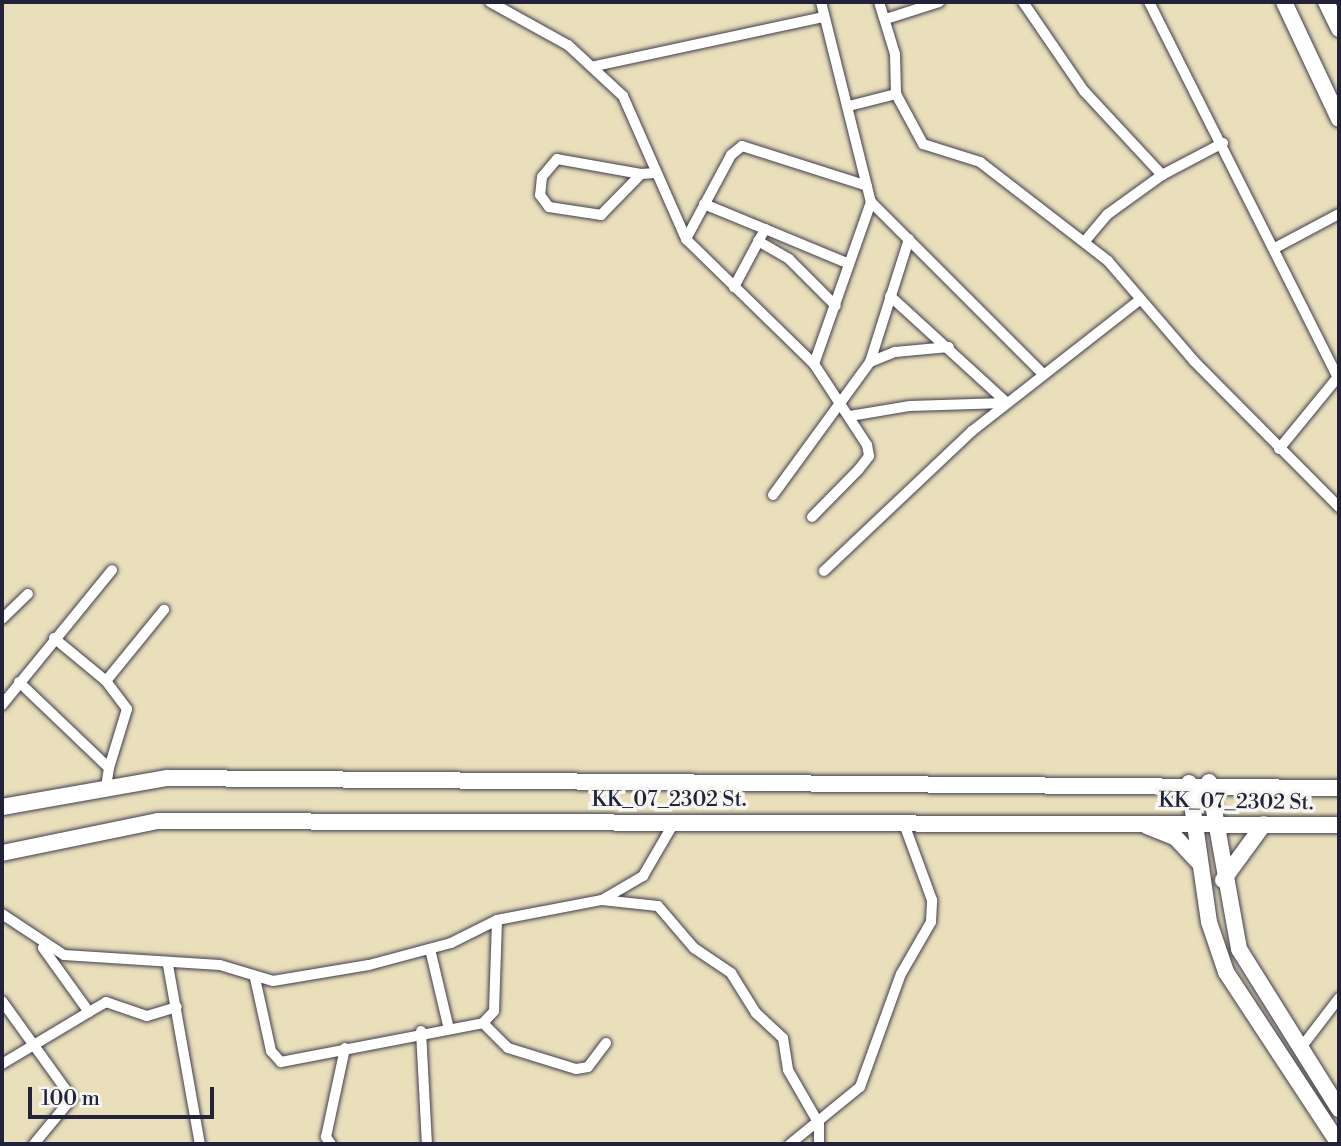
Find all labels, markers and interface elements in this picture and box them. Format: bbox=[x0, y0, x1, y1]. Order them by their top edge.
street label: KK_07_2302 St. bbox=[591, 787, 747, 813]
street label: KK_07_2302 St. bbox=[1158, 788, 1314, 816]
scale bar bbox=[32, 1072, 217, 1116]
text: 100 m bbox=[41, 1086, 100, 1112]

